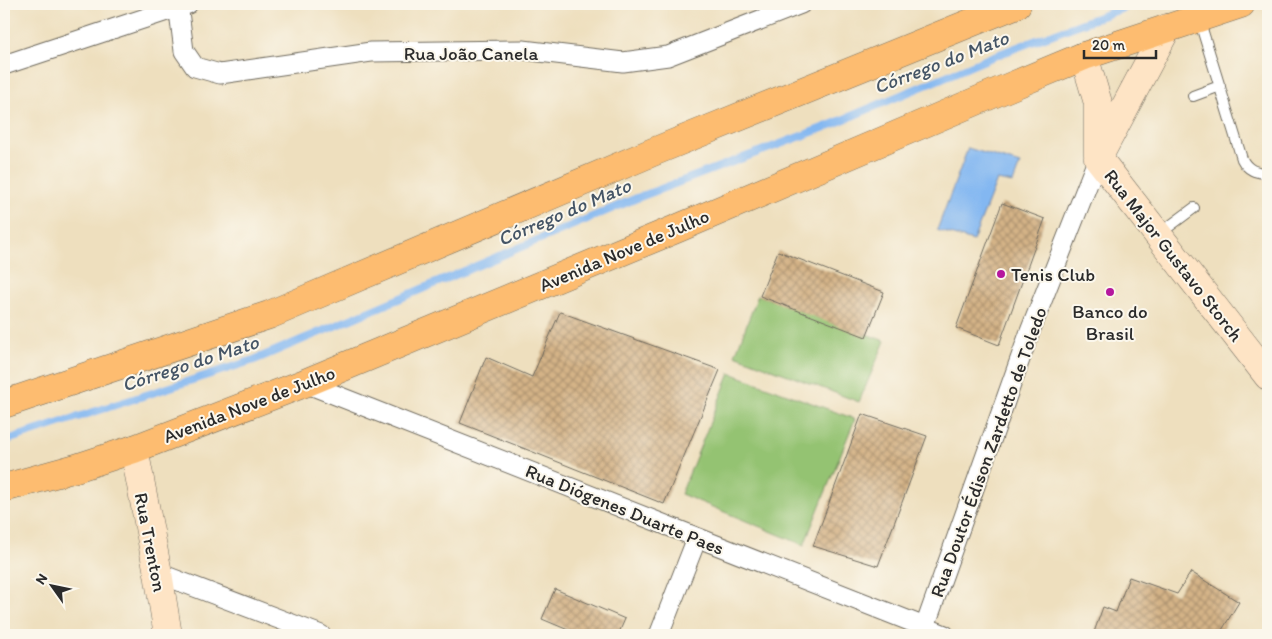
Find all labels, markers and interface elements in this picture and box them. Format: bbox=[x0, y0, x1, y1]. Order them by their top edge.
water label: Córrego do Mato bbox=[870, 25, 1013, 99]
scale bar bbox=[1084, 28, 1157, 60]
text: 20 m bbox=[1092, 36, 1126, 54]
street label: Rua João Canela bbox=[404, 42, 538, 65]
street label: Rua Major Gustavo Storch bbox=[1099, 165, 1248, 346]
water label: Córrego do Mato bbox=[494, 173, 635, 251]
street label: Avenida Nove de Julho bbox=[536, 204, 713, 297]
place label: Tenis Club bbox=[1011, 263, 1095, 286]
marker: Tenis Club bbox=[995, 268, 1007, 280]
marker: Banco do Brasil bbox=[1104, 286, 1116, 298]
place label: Banco do Brasil bbox=[1072, 300, 1148, 345]
street label: Rua Doutor Édison Zardetto de Toledo bbox=[925, 304, 1052, 601]
water label: Córrego do Mato bbox=[119, 329, 262, 396]
street label: Avenida Nove de Julho bbox=[160, 361, 338, 448]
street label: Rua Diógenes Duarte Paes bbox=[522, 459, 728, 560]
street label: Rua Trenton bbox=[130, 490, 171, 594]
north arrow bbox=[28, 562, 78, 612]
text: N bbox=[32, 571, 51, 588]

